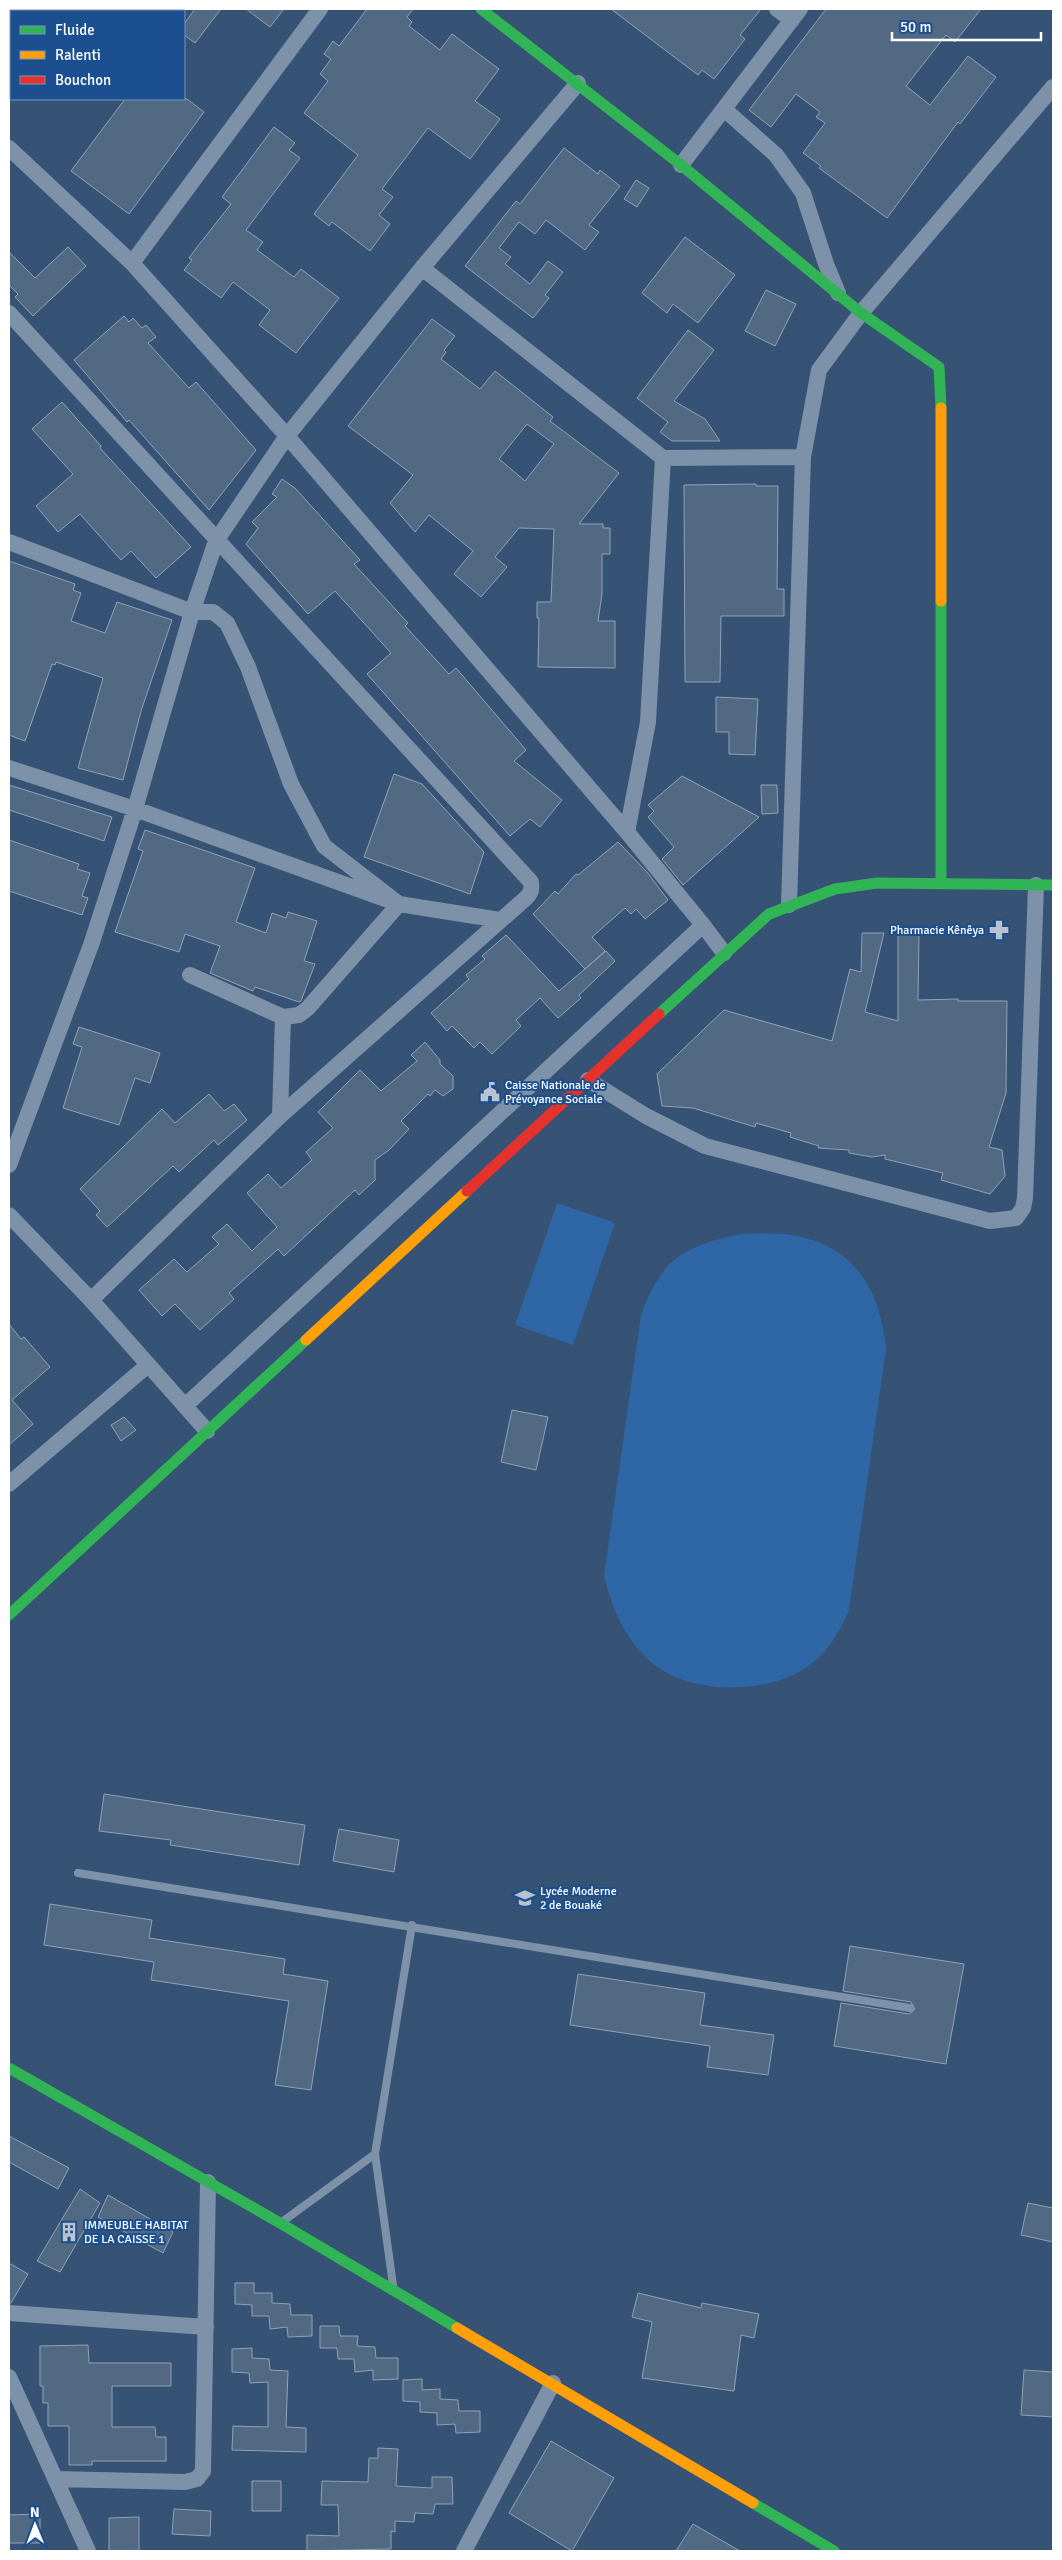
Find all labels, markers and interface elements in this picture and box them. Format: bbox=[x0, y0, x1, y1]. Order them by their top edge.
legend bbox=[10, 10, 185, 100]
scale bar bbox=[892, 10, 1041, 42]
text: 50 m bbox=[900, 18, 931, 36]
text: Fluide bbox=[55, 21, 95, 39]
text: Ralenti bbox=[55, 46, 101, 64]
text: Bouchon bbox=[55, 71, 111, 89]
pharmacy icon: Pharmacie Kênêya bbox=[988, 919, 1010, 941]
place label: Pharmacie Kênêya bbox=[890, 923, 984, 938]
place label: Caisse Nationale de Prévoyance Sociale bbox=[505, 1078, 606, 1107]
public building icon: Caisse Nationale de Prévoyance Sociale bbox=[479, 1081, 501, 1103]
place label: Lycée Moderne 2 de Bouaké bbox=[540, 1884, 617, 1913]
school or university icon: Lycée Moderne 2 de Bouaké bbox=[514, 1887, 536, 1909]
place label: IMMEUBLE HABITAT DE LA CAISSE 1 bbox=[84, 2218, 189, 2247]
building icon: IMMEUBLE HABITAT DE LA CAISSE 1 bbox=[58, 2221, 80, 2243]
north arrow bbox=[10, 2500, 60, 2550]
text: N bbox=[30, 2504, 40, 2521]

